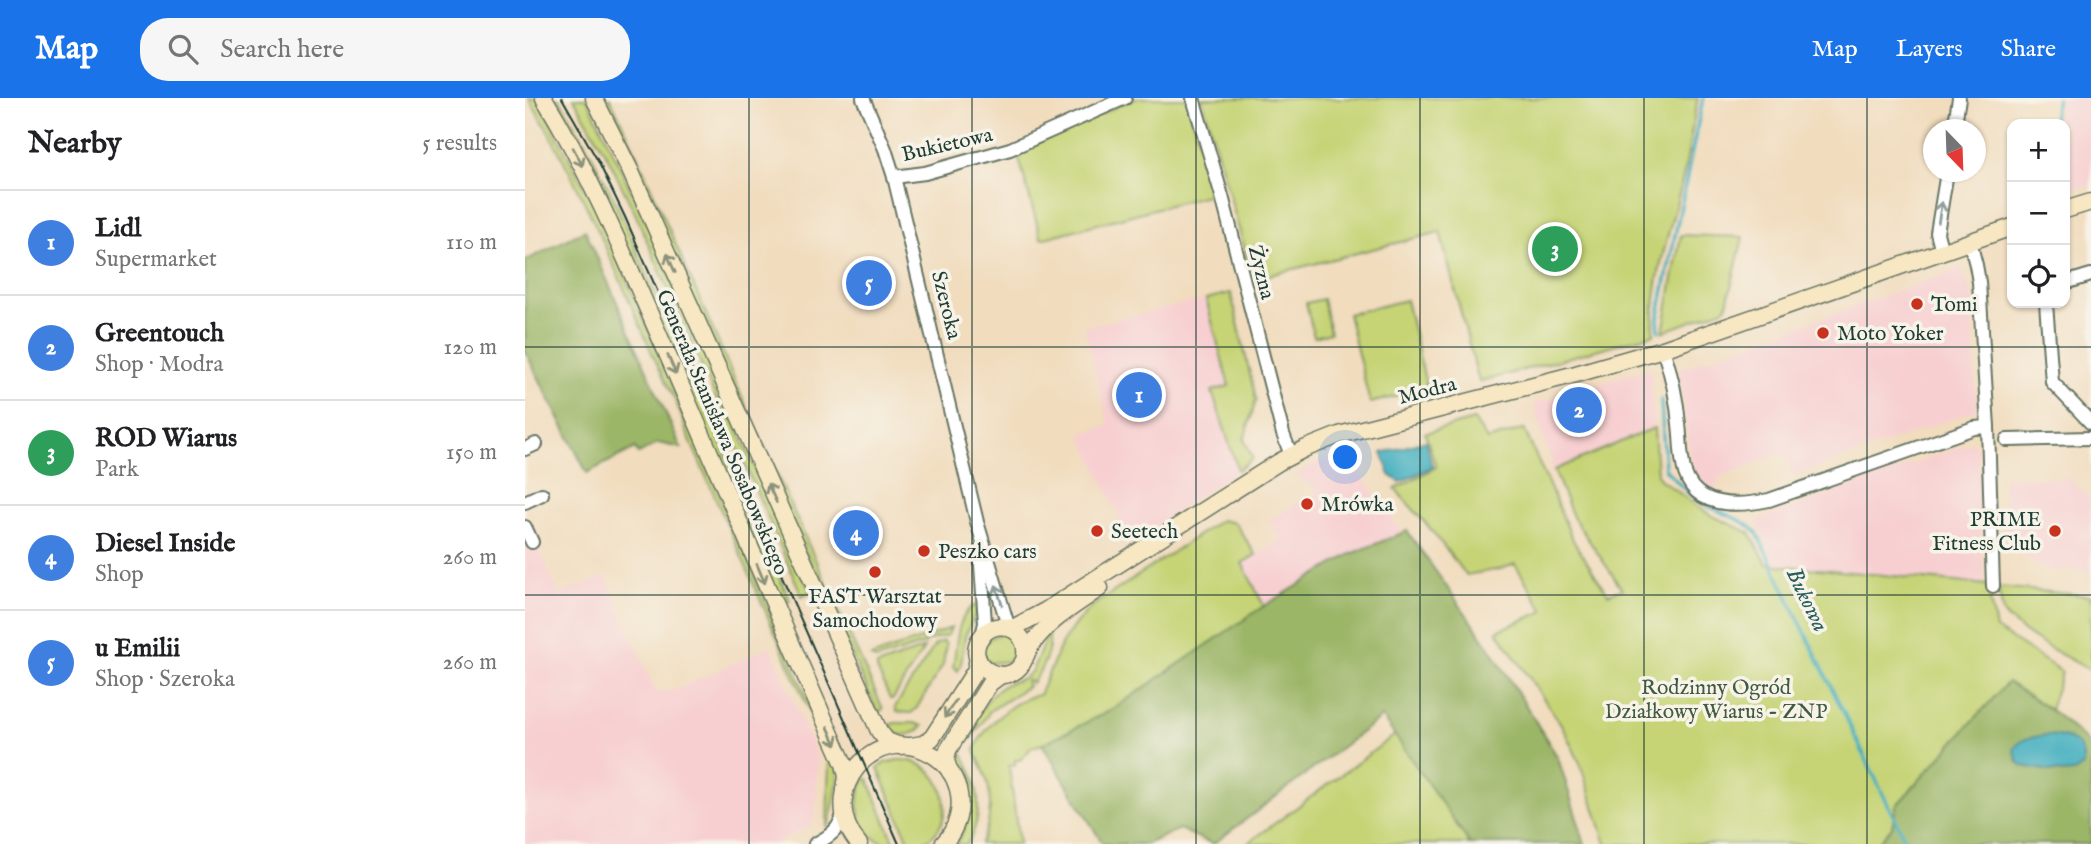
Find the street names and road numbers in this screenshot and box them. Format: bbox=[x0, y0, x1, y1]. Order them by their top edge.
street label: Bukietowa bbox=[899, 122, 996, 169]
street label: Żyzna bbox=[1241, 243, 1280, 303]
street label: Szeroka bbox=[924, 268, 967, 343]
street label: Generała Stanisława Sosabowskiego bbox=[649, 286, 794, 579]
street label: Modra bbox=[1396, 371, 1460, 412]

